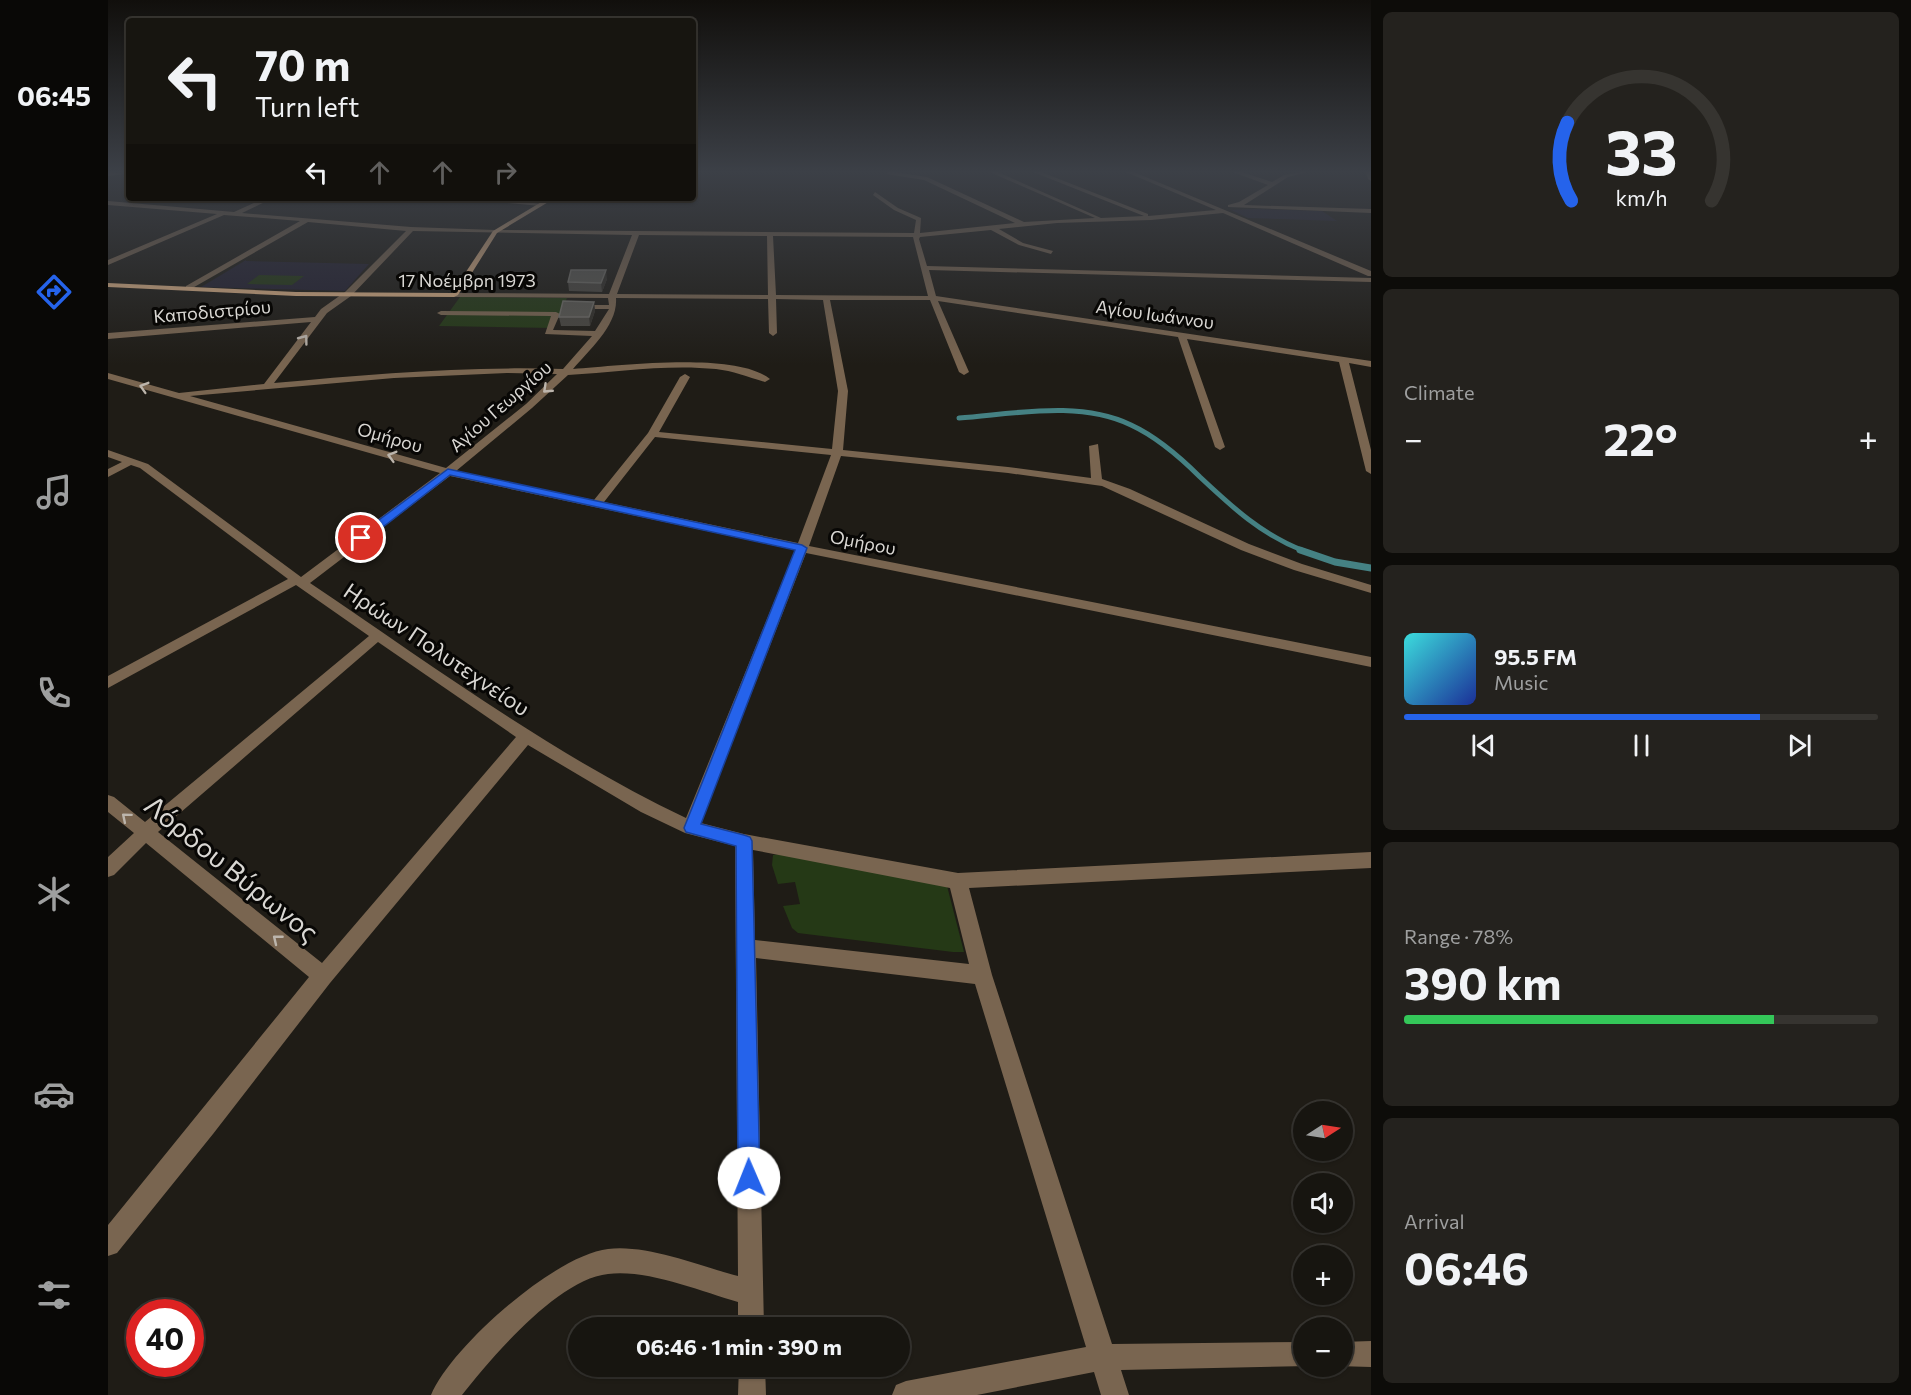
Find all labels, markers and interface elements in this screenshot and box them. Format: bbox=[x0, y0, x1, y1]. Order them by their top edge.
text: 70 m bbox=[255, 38, 350, 90]
icon: left bbox=[156, 42, 234, 120]
text: 06:45 bbox=[17, 79, 91, 112]
text: Turn left bbox=[255, 90, 359, 123]
text: 33 bbox=[1605, 112, 1677, 188]
icon: left bbox=[300, 156, 333, 189]
icon: ahead bbox=[363, 156, 396, 189]
icon: ahead bbox=[426, 156, 459, 189]
icon: right bbox=[489, 156, 522, 189]
text: km/h bbox=[1615, 185, 1667, 211]
street label: 17 Νοέμβρη 1973 bbox=[398, 269, 536, 291]
icon: directions bbox=[33, 271, 75, 313]
street label: Καποδιστρίου bbox=[152, 295, 272, 327]
street label: Αγίου Ιωάννου bbox=[1095, 295, 1215, 333]
one-way arrow bbox=[296, 334, 307, 345]
street label: Αγίου Γεωργίου bbox=[445, 356, 555, 456]
text: Climate bbox=[1404, 380, 1474, 404]
one-way arrow bbox=[139, 382, 150, 395]
one-way arrow bbox=[544, 382, 554, 393]
text: 22° bbox=[1604, 410, 1678, 465]
street label: Ομήρου bbox=[355, 417, 425, 457]
text: − bbox=[1404, 417, 1423, 458]
text: + bbox=[1859, 417, 1878, 458]
one-way arrow bbox=[387, 451, 398, 463]
icon: music bbox=[33, 471, 75, 513]
pin bbox=[335, 512, 386, 563]
icon: arrive bbox=[344, 521, 377, 554]
street label: Ομήρου bbox=[828, 525, 898, 559]
street label: Ηρώων Πολυτεχνείου bbox=[339, 577, 535, 721]
text: 95.5 FM bbox=[1494, 643, 1577, 670]
text: Music bbox=[1494, 670, 1548, 694]
icon: phone bbox=[33, 672, 75, 714]
icon: previous bbox=[1467, 729, 1500, 762]
icon: pause bbox=[1625, 729, 1658, 762]
icon: next bbox=[1783, 729, 1816, 762]
street label: Λόρδου Βύρωνος bbox=[138, 788, 326, 948]
one-way arrow bbox=[122, 813, 133, 824]
icon: climate bbox=[33, 873, 75, 915]
text: Range · 78% bbox=[1404, 924, 1513, 948]
one-way arrow bbox=[273, 935, 284, 946]
text: 390 km bbox=[1404, 954, 1562, 1009]
icon: car bbox=[33, 1073, 75, 1115]
north arrow bbox=[1293, 1101, 1353, 1161]
map controls bbox=[1293, 1101, 1353, 1377]
position arrow bbox=[717, 1146, 781, 1210]
button: sound bbox=[1293, 1173, 1353, 1233]
text: Arrival bbox=[1404, 1209, 1465, 1233]
text: 06:46 bbox=[1404, 1239, 1529, 1294]
button: + bbox=[1293, 1245, 1353, 1305]
icon: filters bbox=[33, 1274, 75, 1316]
speed limit sign: 40 bbox=[126, 1299, 204, 1377]
button: − bbox=[1293, 1317, 1353, 1377]
text: 06:46 · 1 min · 390 m bbox=[636, 1333, 842, 1360]

